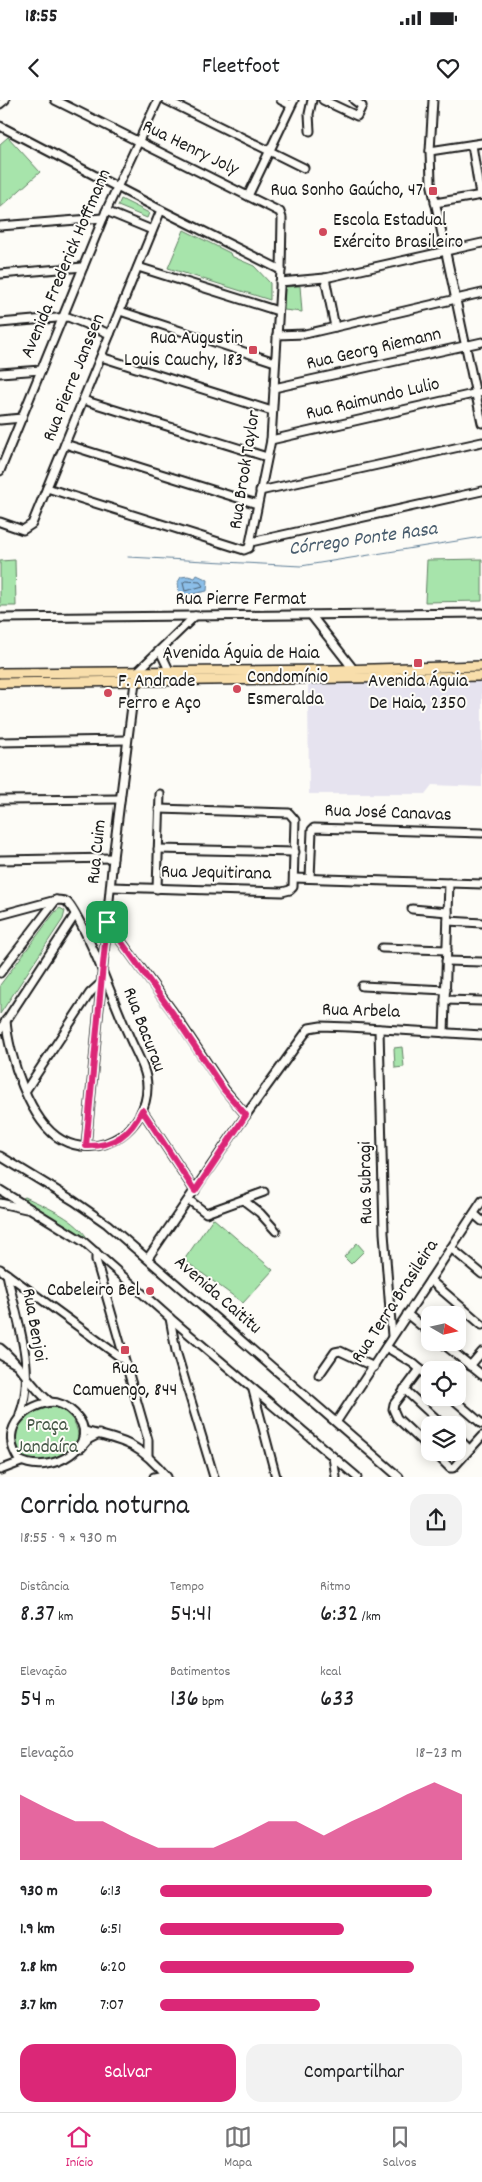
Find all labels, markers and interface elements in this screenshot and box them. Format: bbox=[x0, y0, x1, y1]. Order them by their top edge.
text: 18:55 bbox=[25, 4, 58, 31]
text: Fleetfoot bbox=[202, 52, 280, 83]
icon: back bbox=[20, 54, 48, 82]
icon: heart bbox=[434, 54, 462, 82]
street label: Rua Henry Joly bbox=[137, 114, 243, 184]
street label: Avenida Frederick Hoffmann bbox=[15, 165, 119, 363]
place label: Rua Sonho Gaúcho, 47 bbox=[271, 178, 423, 205]
marker: Rua Sonho Gaúcho, 47 bbox=[427, 185, 439, 197]
place label: Escola Estadual Exército Brasileiro bbox=[333, 208, 463, 257]
marker: Escola Estadual Exército Brasileiro bbox=[317, 226, 329, 238]
street label: Rua Pierre Janssen bbox=[37, 310, 113, 446]
street label: Rua Georg Riemann bbox=[304, 321, 444, 379]
place label: Rua Augustin Louis Cauchy, 183 bbox=[124, 326, 243, 375]
marker: Rua Augustin Louis Cauchy, 183 bbox=[247, 344, 259, 356]
street label: Rua Raimundo Lulio bbox=[303, 371, 443, 429]
street label: Rua Brook Taylor bbox=[223, 409, 269, 531]
water label: Córrego Ponte Rasa bbox=[287, 516, 441, 564]
street label: Rua Pierre Fermat bbox=[176, 587, 306, 614]
street label: Avenida Águia de Haia bbox=[163, 641, 320, 668]
marker: Avenida Águia De Haia, 2350 bbox=[412, 657, 424, 669]
place label: Condomínio Esmeralda bbox=[247, 665, 328, 714]
place label: F. Andrade Ferro e Aço bbox=[118, 669, 201, 718]
place label: Avenida Águia De Haia, 2350 bbox=[368, 669, 469, 718]
marker: Condomínio Esmeralda bbox=[231, 683, 243, 695]
marker: F. Andrade Ferro e Aço bbox=[102, 687, 114, 699]
street label: Rua José Canavas bbox=[324, 798, 452, 830]
street label: Rua Cuim bbox=[81, 818, 115, 886]
street label: Rua Jequitirana bbox=[161, 860, 272, 888]
pin bbox=[86, 901, 128, 943]
icon: arrive bbox=[93, 908, 121, 936]
street label: Rua Bacurau bbox=[115, 984, 171, 1076]
street label: Rua Arbela bbox=[321, 997, 402, 1027]
street label: Rua Subragi bbox=[353, 1141, 381, 1225]
street label: Rua Terra Brasileira bbox=[346, 1234, 447, 1369]
street label: Avenida Caititu bbox=[167, 1250, 267, 1342]
place label: Cabeleiro Bel bbox=[47, 1278, 140, 1305]
marker: Cabeleiro Bel bbox=[144, 1285, 156, 1297]
street label: Rua Benjoi bbox=[13, 1286, 53, 1364]
north arrow bbox=[421, 1306, 466, 1351]
map controls bbox=[421, 1306, 466, 1461]
marker: Rua Camuengo, 844 bbox=[119, 1344, 131, 1356]
place label: Rua Camuengo, 844 bbox=[73, 1356, 177, 1405]
button: locate bbox=[421, 1361, 466, 1406]
park label: Praça Jandaíra bbox=[16, 1413, 79, 1462]
button: layers bbox=[421, 1416, 466, 1461]
text: Corrida noturna bbox=[20, 1488, 189, 1528]
button: share bbox=[410, 1494, 462, 1546]
text: 18:55 · 9 × 930 m bbox=[20, 1527, 117, 1550]
text: Distância bbox=[20, 1577, 69, 1597]
text: Tempo bbox=[170, 1577, 204, 1597]
text: Ritmo bbox=[320, 1577, 350, 1597]
text: 8.37 bbox=[20, 1597, 55, 1633]
text: 54:41 bbox=[170, 1597, 212, 1633]
text: 6:32 bbox=[320, 1597, 358, 1633]
text: km bbox=[55, 1607, 73, 1627]
text: /km bbox=[358, 1607, 381, 1627]
text: Elevação bbox=[20, 1662, 67, 1682]
text: Batimentos bbox=[170, 1662, 230, 1682]
text: kcal bbox=[320, 1662, 341, 1682]
text: 54 bbox=[20, 1682, 42, 1718]
text: 136 bbox=[170, 1682, 199, 1718]
text: 633 bbox=[320, 1682, 354, 1718]
text: m bbox=[42, 1692, 55, 1712]
text: bpm bbox=[199, 1692, 224, 1712]
text: Elevação bbox=[20, 1742, 74, 1765]
text: 18–23 m bbox=[415, 1742, 462, 1765]
text: 930 m bbox=[20, 1880, 58, 1903]
text: 6:13 bbox=[100, 1880, 121, 1903]
text: 1.9 km bbox=[20, 1918, 55, 1941]
text: 6:51 bbox=[100, 1918, 121, 1941]
text: 2.8 km bbox=[20, 1956, 57, 1979]
text: 6:20 bbox=[100, 1956, 126, 1979]
text: 3.7 km bbox=[20, 1994, 57, 2017]
text: 7:07 bbox=[100, 1994, 124, 2017]
button: Salvar bbox=[20, 2044, 236, 2102]
button: Compartilhar bbox=[246, 2044, 462, 2102]
tab: Início bbox=[65, 2123, 93, 2173]
tab: Mapa bbox=[224, 2123, 252, 2173]
tab: Salvos bbox=[383, 2123, 417, 2173]

